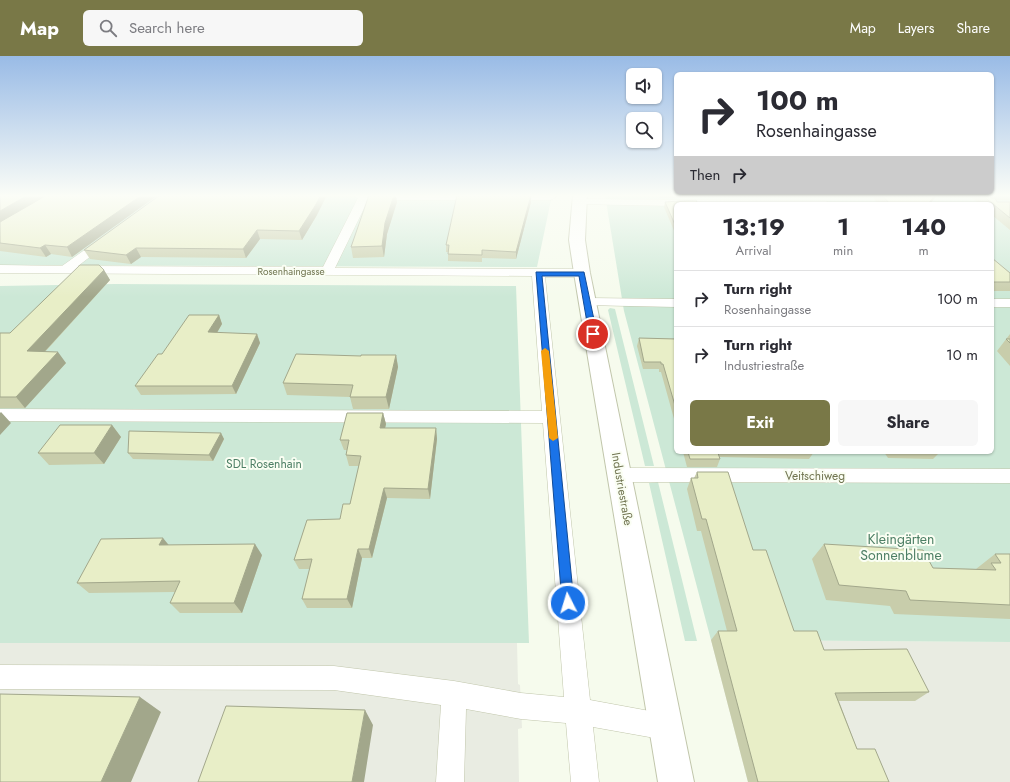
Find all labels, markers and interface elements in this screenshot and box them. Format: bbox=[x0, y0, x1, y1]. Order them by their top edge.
search box bbox=[83, 10, 363, 46]
text: Map bbox=[20, 15, 59, 42]
icon: search bbox=[97, 17, 119, 39]
text: Search here bbox=[129, 17, 205, 39]
text: Map bbox=[850, 18, 876, 38]
text: Layers bbox=[898, 18, 934, 38]
text: Share bbox=[956, 18, 990, 38]
map controls bbox=[626, 68, 662, 148]
button: sound bbox=[626, 68, 662, 104]
text: 100 m bbox=[756, 80, 839, 121]
icon: right bbox=[690, 88, 742, 140]
button: search bbox=[626, 112, 662, 148]
text: Rosenhaingasse bbox=[756, 118, 877, 144]
text: Then bbox=[690, 164, 720, 186]
icon: right bbox=[728, 164, 750, 186]
text: 13:19 bbox=[722, 209, 785, 244]
text: 1 bbox=[837, 209, 849, 244]
text: 140 bbox=[901, 209, 946, 244]
text: Arrival bbox=[736, 241, 771, 260]
text: min bbox=[833, 241, 853, 260]
text: m bbox=[919, 241, 929, 260]
street label: Rosenhaingasse bbox=[257, 264, 325, 279]
text: Turn right bbox=[724, 278, 792, 300]
icon: right bbox=[690, 288, 712, 310]
text: 100 m bbox=[937, 288, 978, 310]
text: Rosenhaingasse bbox=[724, 300, 811, 319]
pin bbox=[576, 317, 610, 351]
icon: arrive bbox=[582, 323, 604, 345]
text: Turn right bbox=[724, 334, 792, 356]
icon: right bbox=[690, 344, 712, 366]
text: 10 m bbox=[946, 344, 978, 366]
text: Industriestraße bbox=[724, 356, 804, 375]
button: Exit bbox=[690, 400, 830, 446]
button: Share bbox=[838, 400, 978, 446]
street label: Industriestraße bbox=[607, 451, 637, 527]
park label: SDL Rosenhain bbox=[226, 455, 302, 473]
street label: Veitschiweg bbox=[785, 467, 845, 485]
park label: Kleingärten Sonnenblume bbox=[860, 529, 942, 565]
position arrow bbox=[547, 582, 589, 624]

